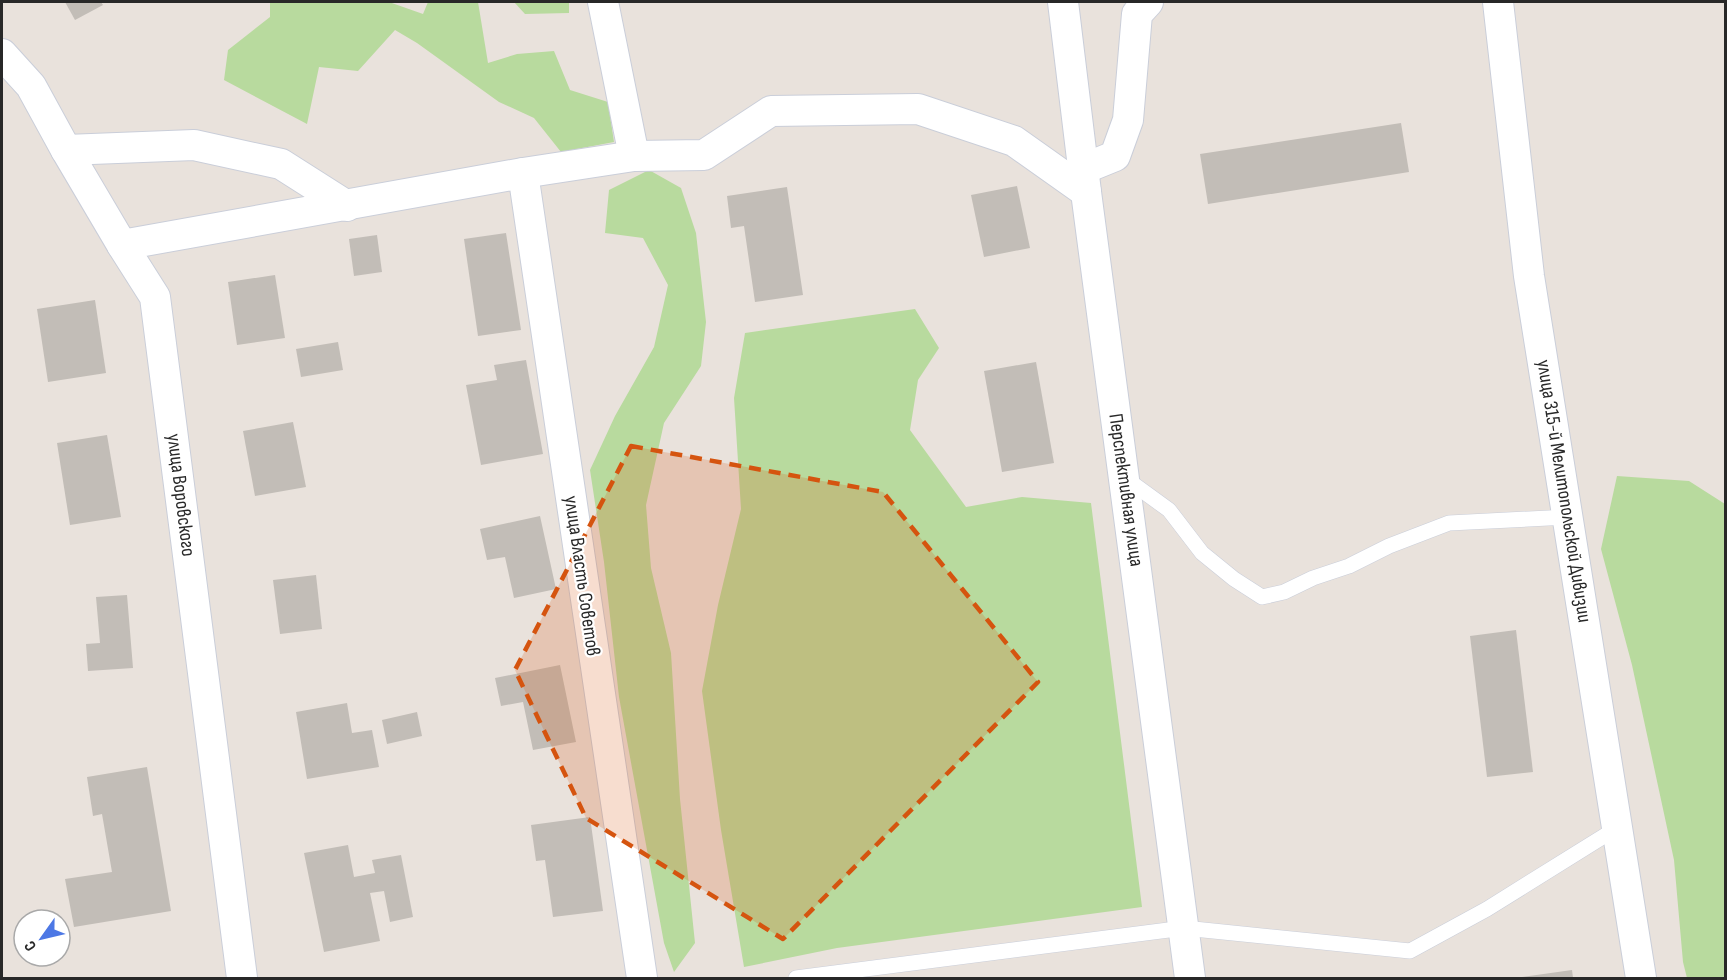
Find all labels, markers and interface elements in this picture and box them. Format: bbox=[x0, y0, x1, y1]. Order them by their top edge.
street label: улица 315-й Мелитопольской Дивизии bbox=[1531, 358, 1597, 624]
street label: Перспективная улица bbox=[1103, 412, 1149, 568]
street label: улица Воровского bbox=[162, 432, 200, 558]
street label: улица Власть Советов bbox=[559, 494, 605, 658]
north arrow bbox=[12, 908, 72, 968]
text: С bbox=[21, 937, 41, 954]

